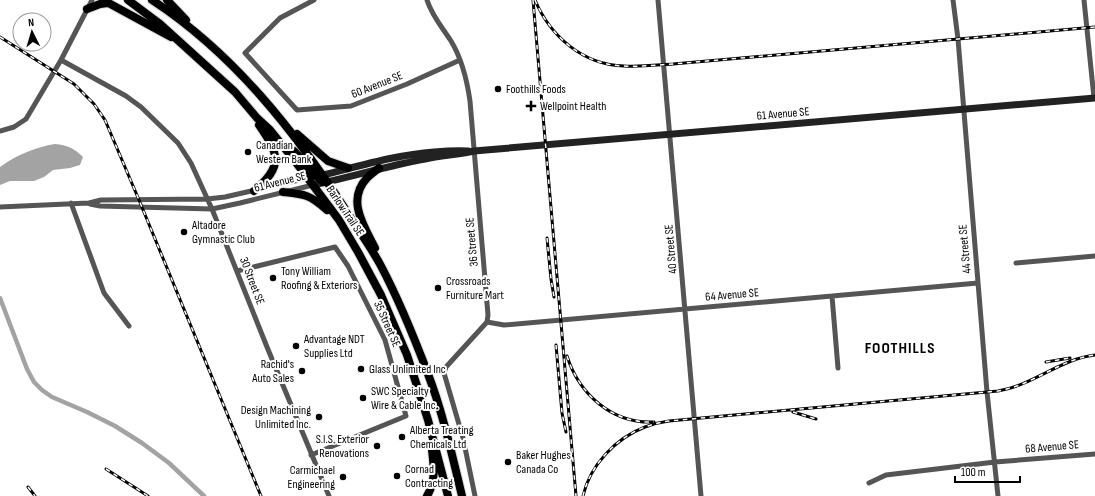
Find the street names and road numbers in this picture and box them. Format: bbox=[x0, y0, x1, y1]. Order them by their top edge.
street label: 60 Avenue SE bbox=[349, 68, 405, 102]
street label: 61 Avenue SE bbox=[756, 104, 810, 124]
street label: 61 Avenue SE bbox=[253, 168, 307, 196]
street label: Barlow Trail SE bbox=[323, 183, 367, 239]
street label: 36 Street SE bbox=[462, 217, 482, 267]
street label: 40 Street SE bbox=[661, 224, 681, 274]
street label: 44 Street SE bbox=[955, 224, 975, 274]
street label: 30 Street SE bbox=[236, 255, 268, 307]
street label: 64 Avenue SE bbox=[705, 285, 759, 305]
street label: 35 Street SE bbox=[370, 299, 404, 350]
street label: 68 Avenue SE bbox=[1025, 437, 1079, 457]

